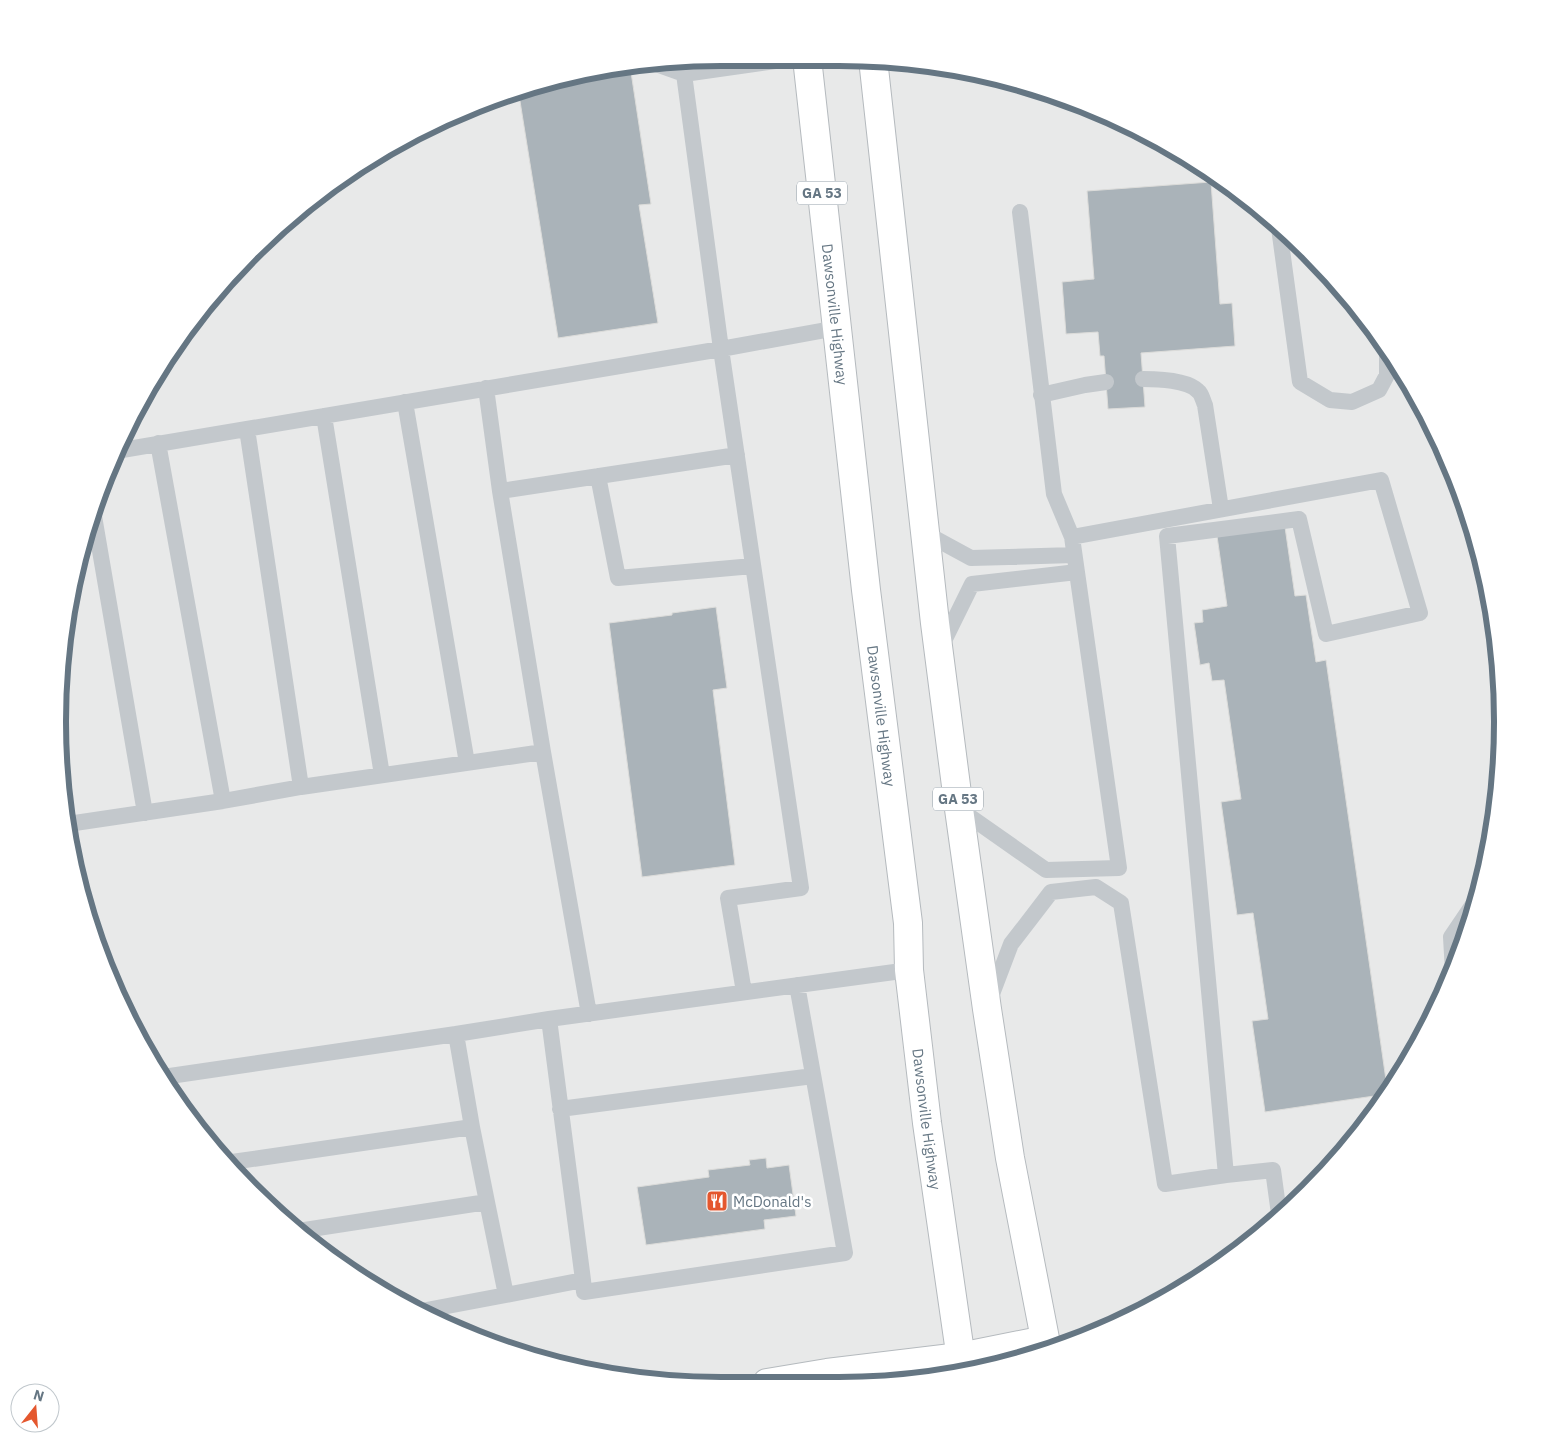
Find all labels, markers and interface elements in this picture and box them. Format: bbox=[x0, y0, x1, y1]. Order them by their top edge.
road number: GA 53 bbox=[797, 182, 847, 204]
street label: Dawsonville Highway bbox=[818, 243, 853, 387]
street label: Dawsonville Highway bbox=[864, 644, 900, 788]
road number: GA 53 bbox=[933, 788, 983, 811]
street label: Dawsonville Highway bbox=[909, 1047, 946, 1191]
restaurant icon: McDonald's bbox=[705, 1189, 729, 1213]
place label: McDonald's bbox=[733, 1192, 811, 1211]
north arrow bbox=[10, 1383, 60, 1433]
text: N bbox=[31, 1385, 46, 1406]

